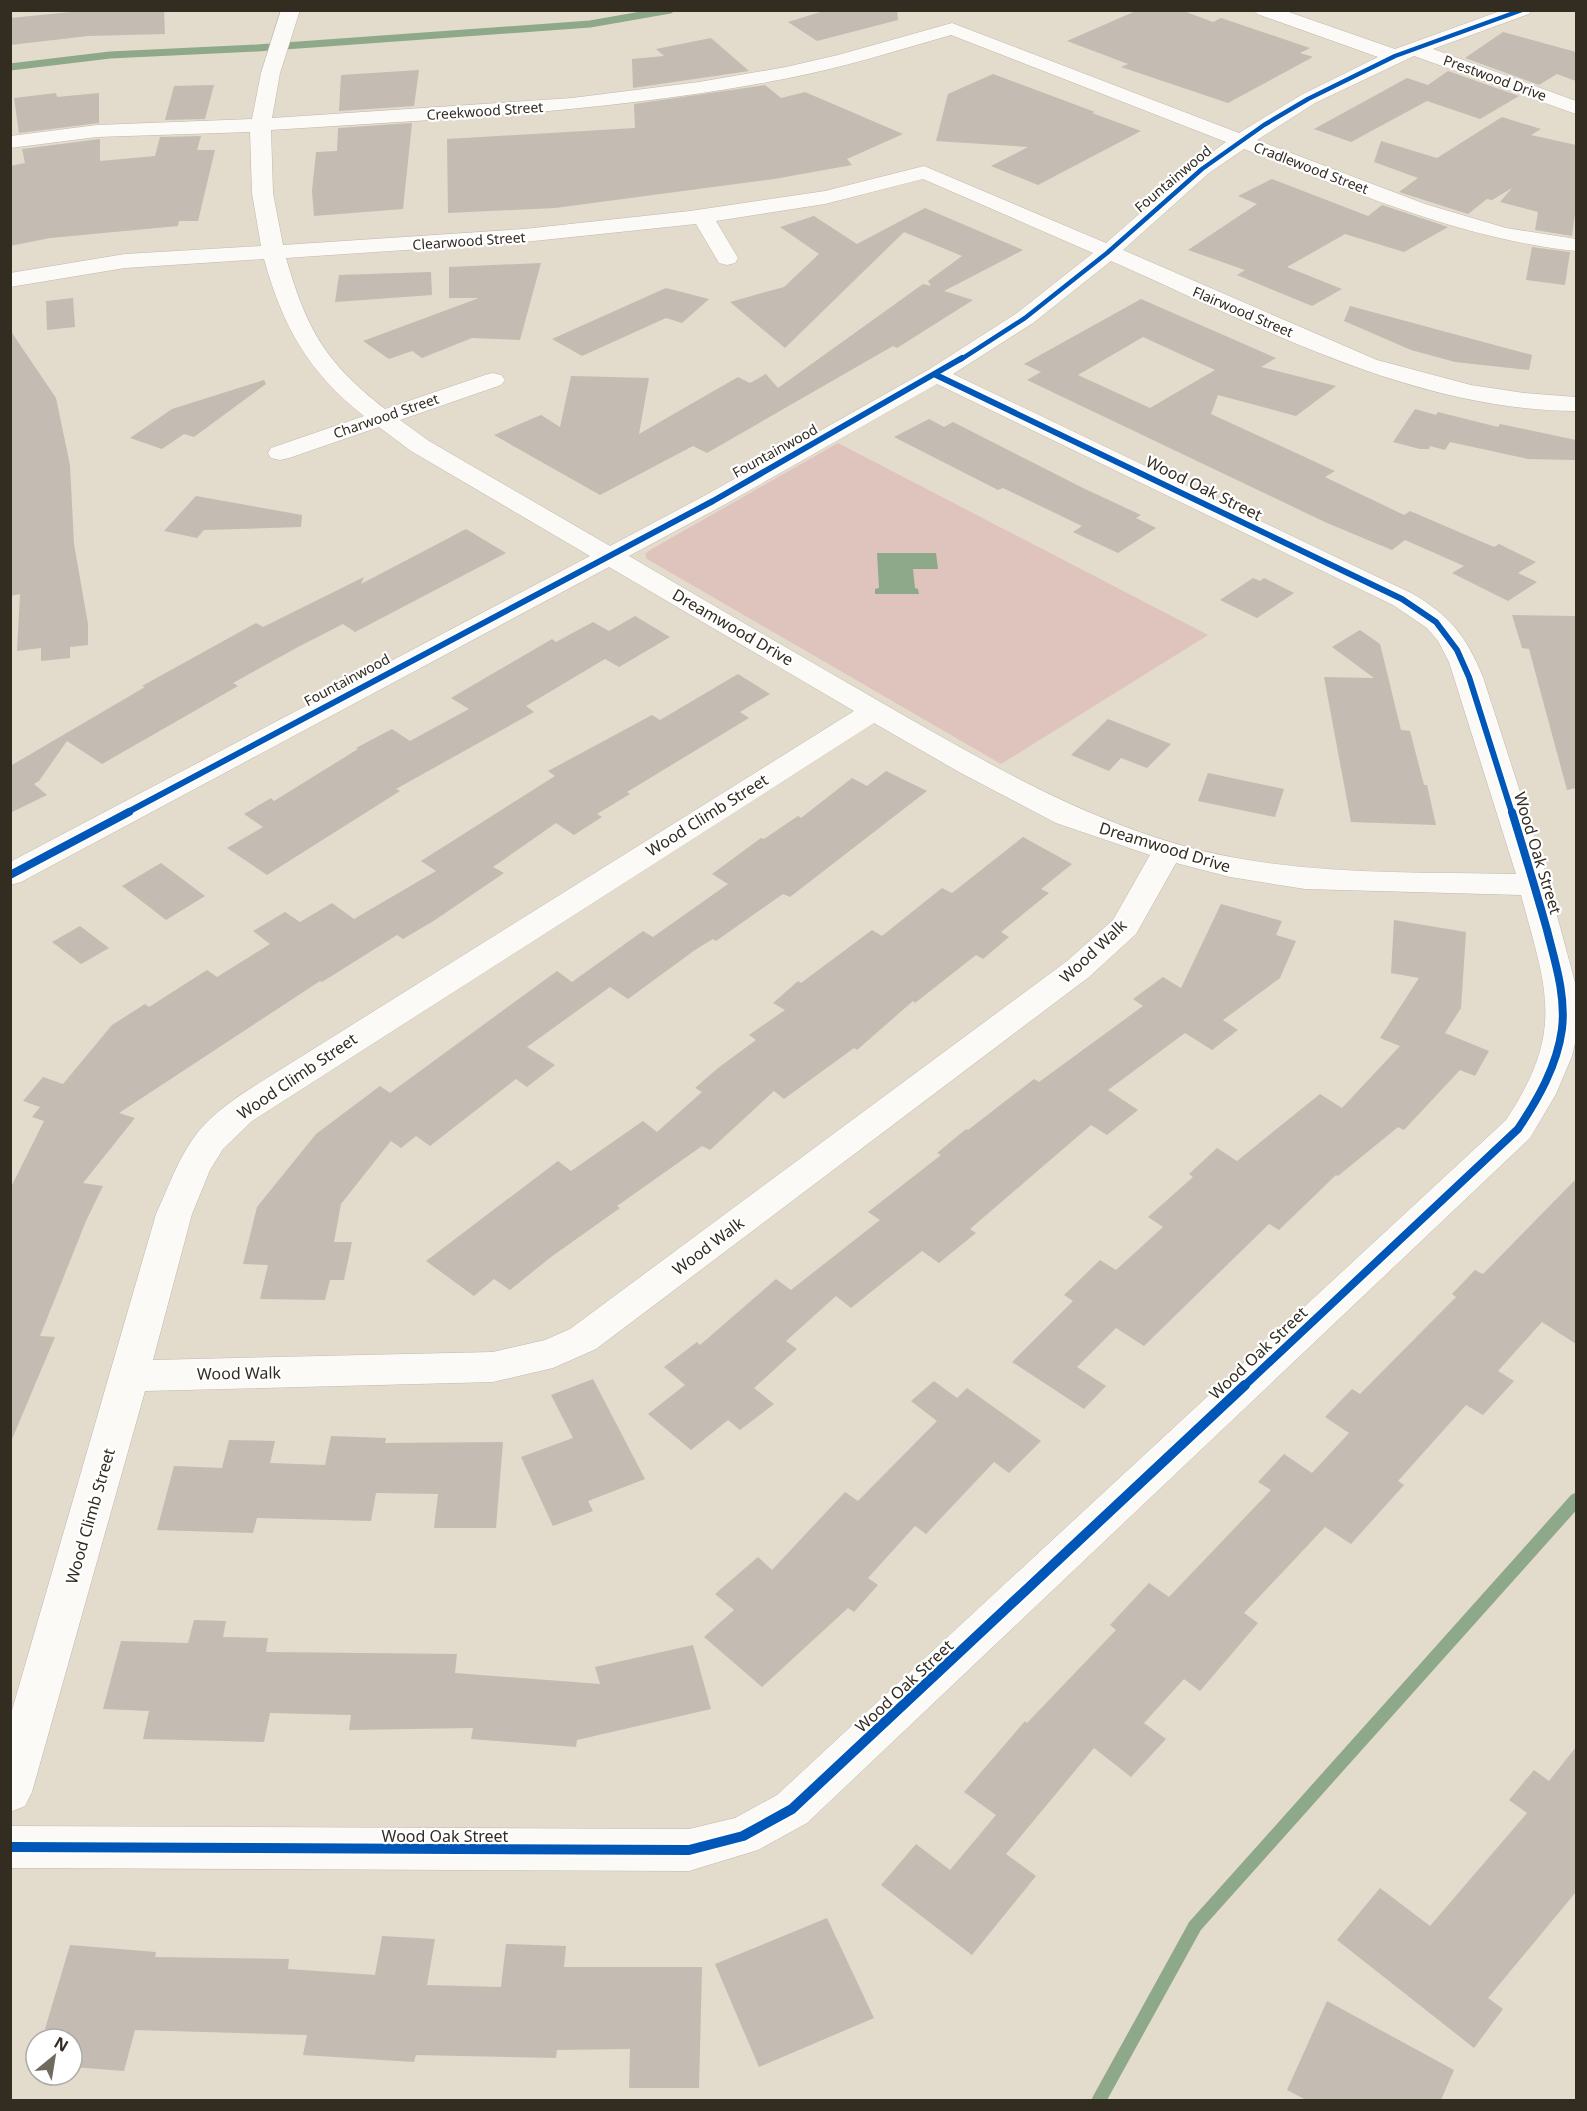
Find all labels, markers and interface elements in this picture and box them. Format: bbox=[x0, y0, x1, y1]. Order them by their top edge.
street label: Prestwood Drive bbox=[1441, 50, 1549, 105]
street label: Creekwood Street bbox=[426, 97, 544, 124]
street label: Cradlewood Street bbox=[1251, 137, 1371, 198]
street label: Fountainwood bbox=[1130, 141, 1215, 216]
street label: Clearwood Street bbox=[412, 227, 526, 254]
street label: Flairwood Street bbox=[1190, 282, 1296, 341]
street label: Charwood Street bbox=[331, 389, 441, 442]
street label: Fountainwood bbox=[729, 419, 821, 482]
street label: Wood Oak Street bbox=[1142, 450, 1266, 526]
street label: Dreamwood Drive bbox=[668, 583, 798, 671]
street label: Fountainwood bbox=[300, 649, 393, 710]
street label: Wood Climb Street bbox=[642, 768, 772, 861]
street label: Wood Oak Street bbox=[1509, 789, 1567, 917]
street label: Dreamwood Drive bbox=[1097, 817, 1233, 877]
street label: Wood Walk bbox=[1055, 914, 1132, 988]
street label: Wood Climb Street bbox=[233, 1028, 361, 1124]
street label: Wood Walk bbox=[668, 1212, 749, 1280]
street label: Wood Oak Street bbox=[1204, 1302, 1312, 1404]
street label: Wood Walk bbox=[197, 1361, 282, 1385]
street label: Wood Climb Street bbox=[60, 1446, 120, 1586]
street label: Wood Oak Street bbox=[850, 1635, 958, 1737]
street label: Wood Oak Street bbox=[382, 1825, 509, 1847]
north arrow bbox=[24, 2027, 84, 2087]
text: N bbox=[50, 2031, 73, 2057]

